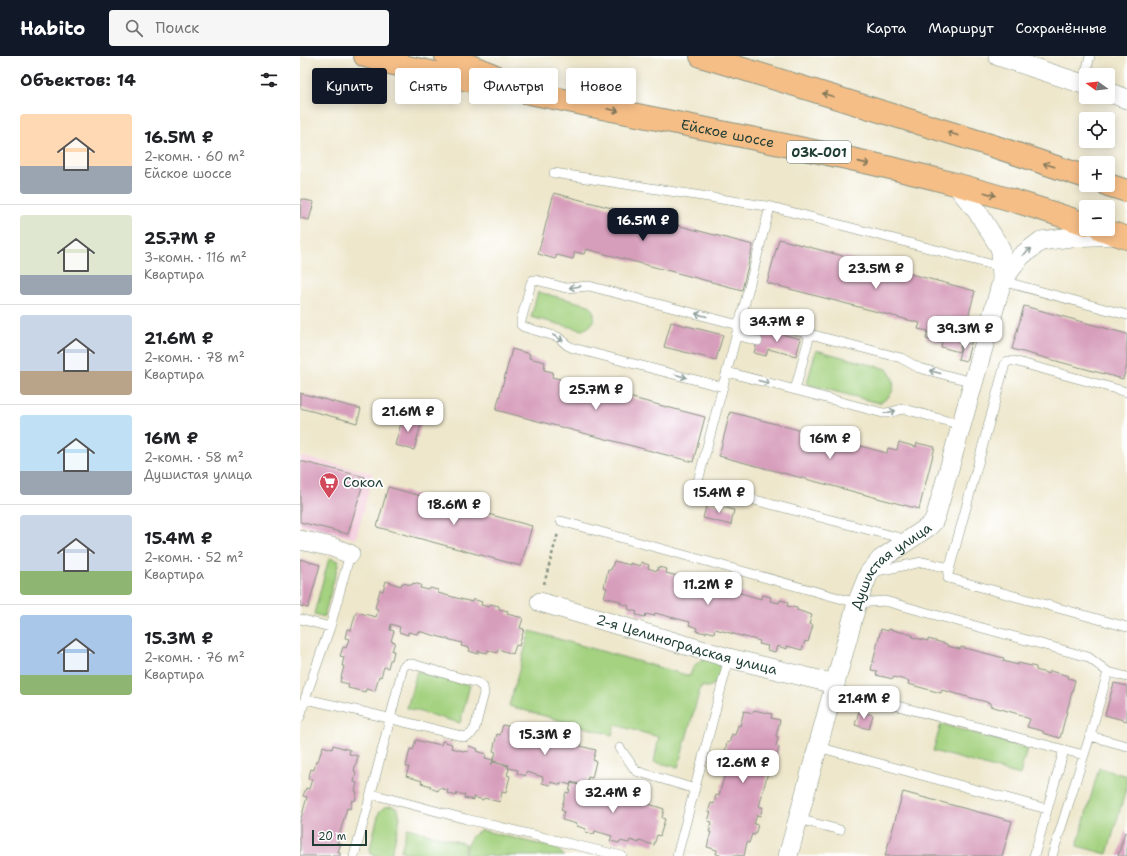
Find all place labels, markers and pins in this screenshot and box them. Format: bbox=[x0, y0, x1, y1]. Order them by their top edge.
pin: 16.5M ₽ bbox=[606, 208, 680, 242]
pin: 23.5M ₽ bbox=[839, 256, 913, 290]
pin: 34.7M ₽ bbox=[740, 309, 814, 343]
pin: 39.3M ₽ bbox=[928, 316, 1002, 350]
pin: 25.7M ₽ bbox=[559, 377, 633, 411]
pin: 21.6M ₽ bbox=[371, 399, 445, 433]
pin: 16M ₽ bbox=[802, 426, 858, 460]
supermarket icon: Сокол bbox=[318, 471, 340, 499]
place label: Сокол bbox=[343, 473, 383, 491]
pin: 15.4M ₽ bbox=[682, 480, 756, 514]
pin: 18.6M ₽ bbox=[417, 492, 491, 526]
pin: 11.2M ₽ bbox=[671, 572, 745, 606]
pin: 21.4M ₽ bbox=[827, 686, 901, 720]
pin: 15.3M ₽ bbox=[508, 722, 582, 756]
pin: 12.6M ₽ bbox=[706, 750, 780, 784]
pin: 32.4M ₽ bbox=[576, 780, 650, 814]

